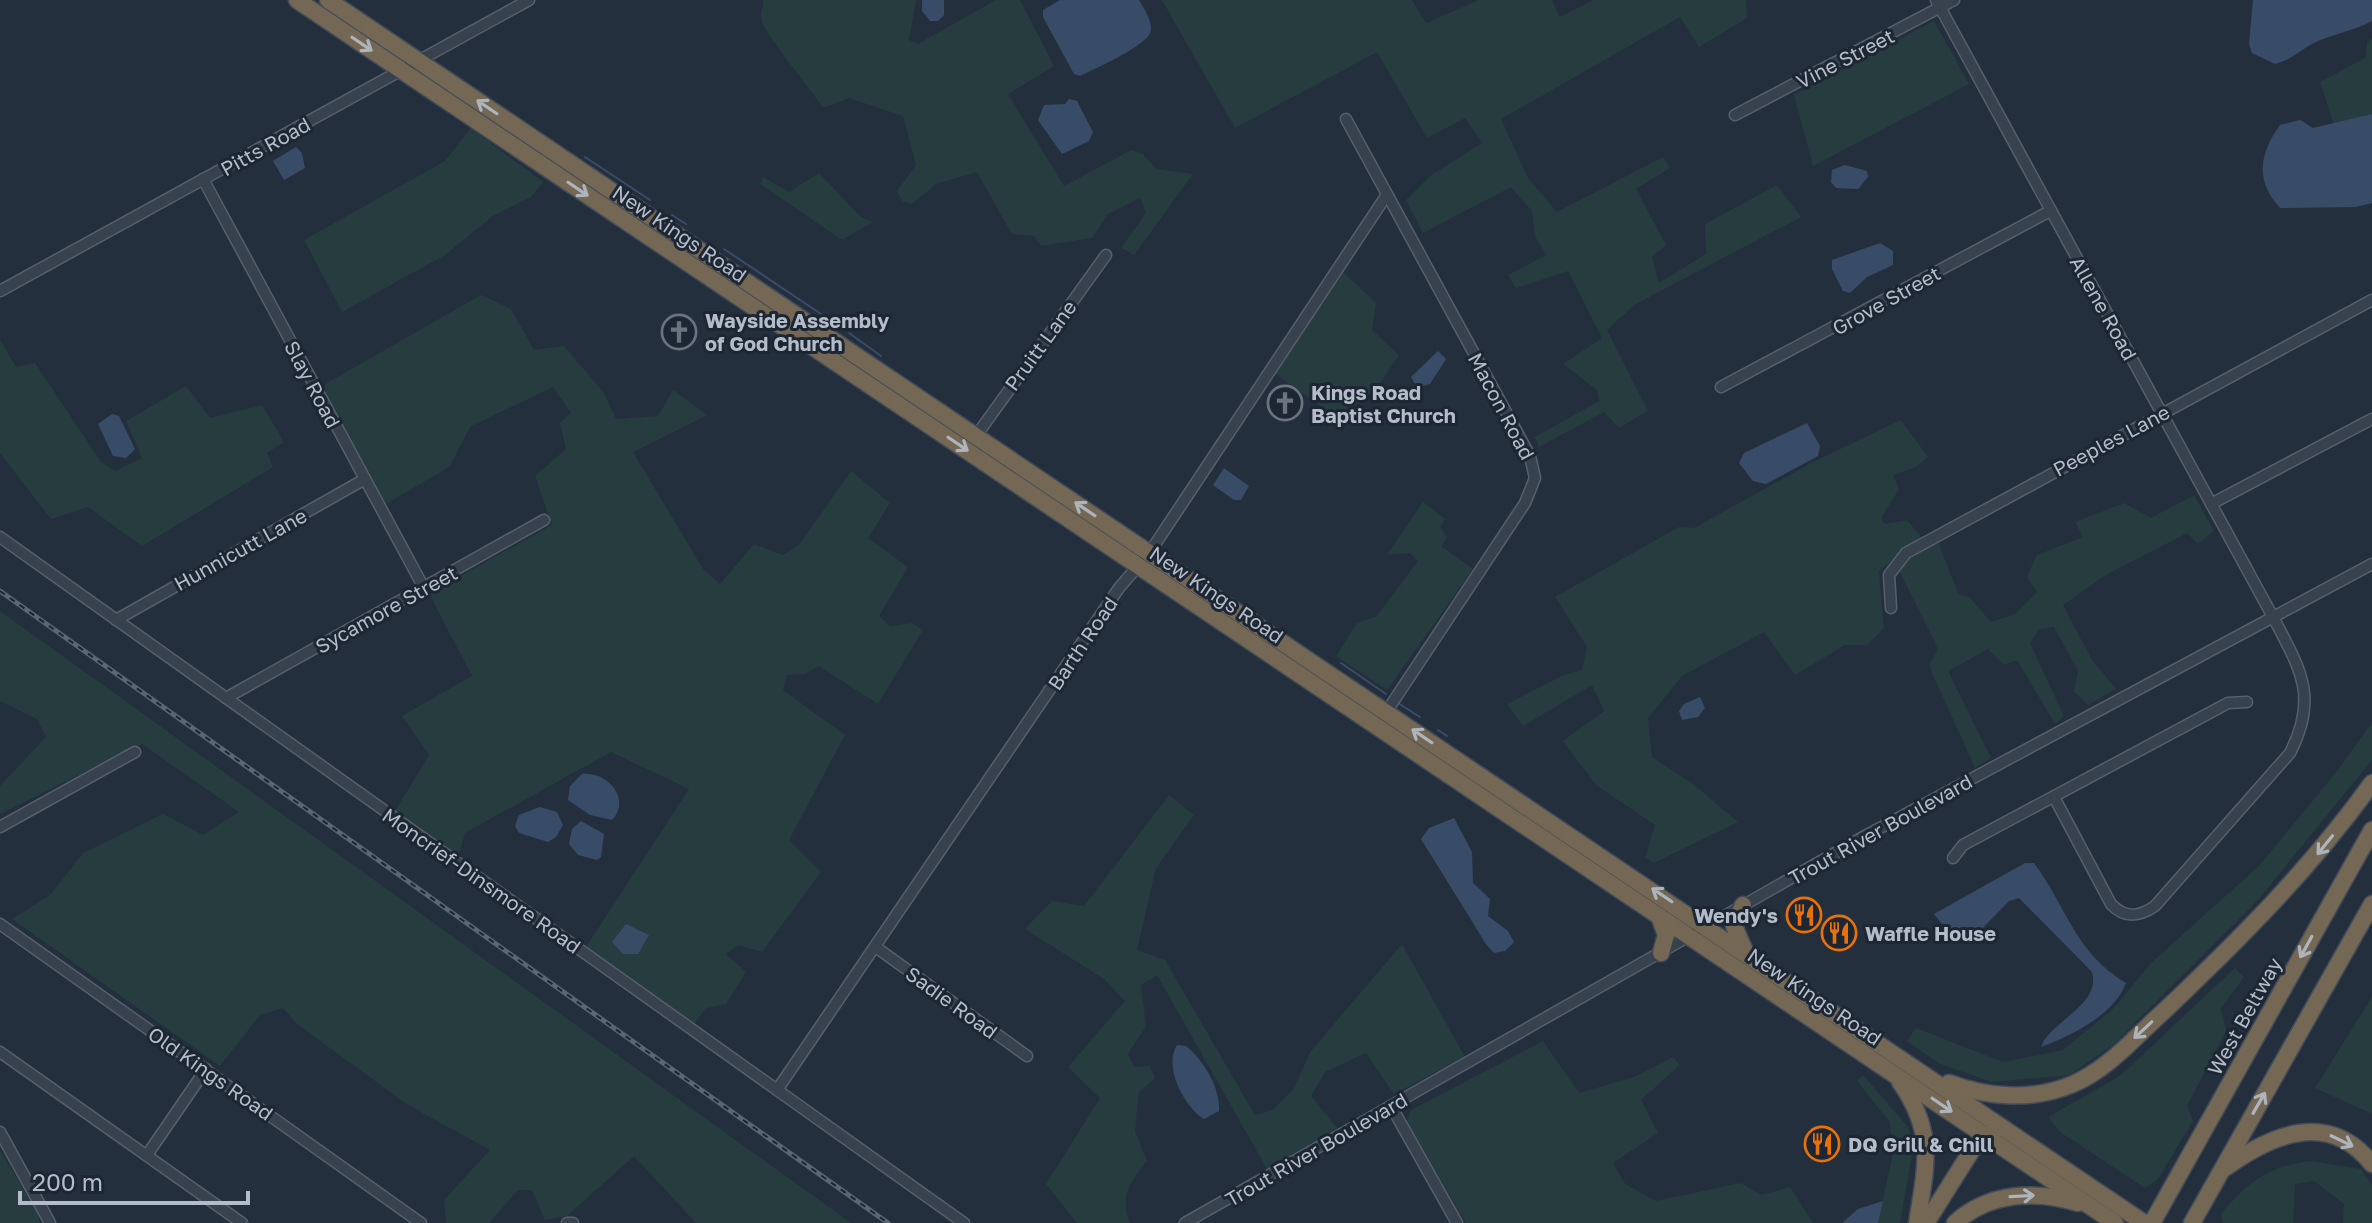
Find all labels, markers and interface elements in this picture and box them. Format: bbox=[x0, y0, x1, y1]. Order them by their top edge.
street label: Vine Street bbox=[1792, 23, 1898, 93]
one-way arrow bbox=[350, 35, 372, 52]
one-way arrow bbox=[476, 99, 498, 115]
street label: Pitts Road bbox=[216, 112, 314, 180]
street label: New Kings Road bbox=[609, 179, 751, 287]
one-way arrow bbox=[566, 180, 588, 197]
street label: Allene Road bbox=[2066, 252, 2142, 364]
street label: Grove Street bbox=[1828, 260, 1944, 340]
street label: Pruitt Lane bbox=[999, 295, 1081, 395]
place label: Wayside Assembly of God Church bbox=[705, 308, 889, 355]
church icon: Wayside Assembly of God Church bbox=[660, 313, 698, 351]
street label: Slay Road bbox=[280, 336, 346, 432]
street label: Macon Road bbox=[1464, 348, 1540, 464]
place label: Kings Road Baptist Church bbox=[1311, 380, 1456, 427]
church icon: Kings Road Baptist Church bbox=[1266, 384, 1304, 422]
street label: Peeples Lane bbox=[2049, 399, 2173, 481]
one-way arrow bbox=[947, 436, 969, 452]
one-way arrow bbox=[1074, 501, 1096, 517]
street label: Hunnicutt Lane bbox=[170, 503, 310, 595]
street label: New Kings Road bbox=[1146, 540, 1288, 648]
street label: Sycamore Street bbox=[311, 560, 461, 658]
street label: Barth Road bbox=[1042, 592, 1122, 694]
one-way arrow bbox=[1411, 728, 1434, 744]
street label: Trout River Boulevard bbox=[1784, 769, 1976, 889]
street label: Moncrief-Dinsmore Road bbox=[378, 802, 586, 958]
one-way arrow bbox=[2316, 834, 2333, 855]
one-way arrow bbox=[1651, 887, 1674, 903]
restaurant icon: Wendy's bbox=[1785, 896, 1823, 934]
place label: Wendy's bbox=[1694, 903, 1778, 927]
restaurant icon: Waffle House bbox=[1820, 914, 1858, 952]
place label: Waffle House bbox=[1865, 921, 1996, 945]
one-way arrow bbox=[2298, 935, 2314, 958]
street label: New Kings Road bbox=[1744, 942, 1886, 1050]
street label: West Beltway bbox=[2202, 953, 2286, 1079]
street label: Sadie Road bbox=[902, 961, 1002, 1043]
street label: Old Kings Road bbox=[144, 1021, 278, 1125]
one-way arrow bbox=[2133, 1021, 2153, 1040]
street label: Trout River Boulevard bbox=[1221, 1087, 1411, 1211]
one-way arrow bbox=[2252, 1092, 2267, 1116]
one-way arrow bbox=[1931, 1097, 1953, 1114]
restaurant icon: DQ Grill & Chill bbox=[1803, 1125, 1841, 1163]
place label: DQ Grill & Chill bbox=[1848, 1132, 1994, 1156]
one-way arrow bbox=[2330, 1134, 2354, 1149]
scale bar bbox=[20, 1155, 248, 1205]
text: 200 m bbox=[32, 1167, 103, 1196]
one-way arrow bbox=[2008, 1188, 2035, 1203]

